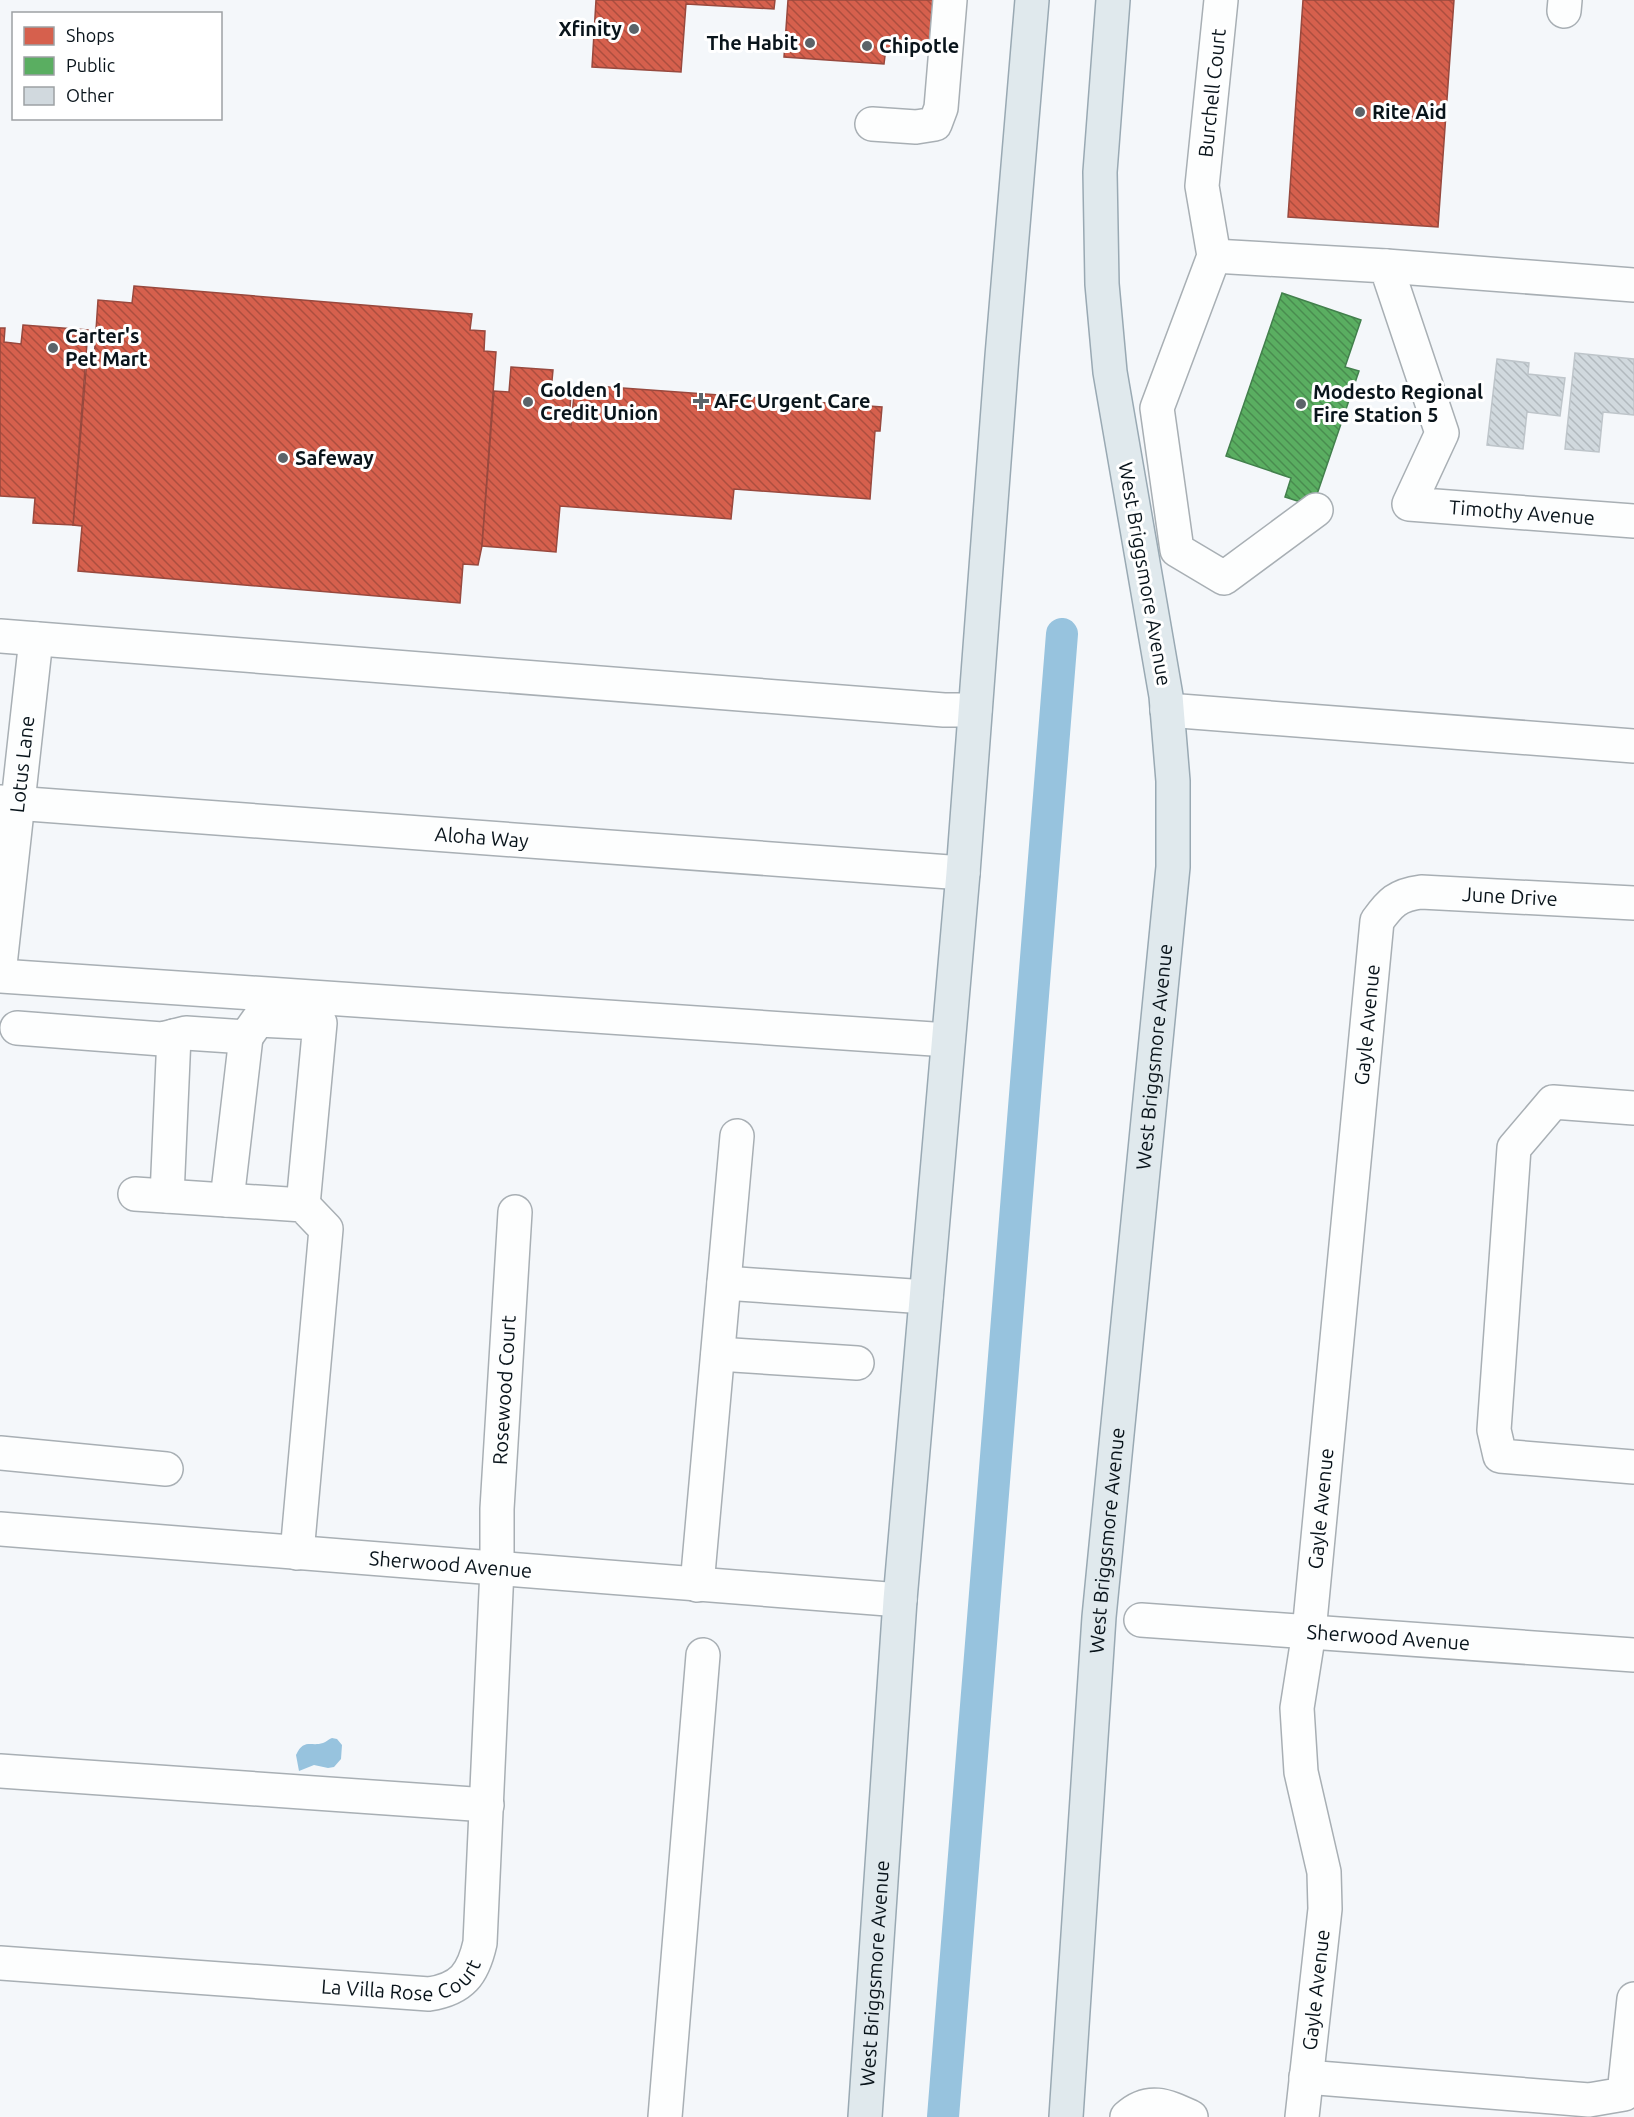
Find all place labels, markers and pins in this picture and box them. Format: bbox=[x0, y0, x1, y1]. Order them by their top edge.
place label: Xfinity bbox=[558, 17, 622, 40]
marker: Xfinity bbox=[627, 22, 641, 36]
place label: The Habit bbox=[707, 31, 798, 54]
place label: Chipotle bbox=[879, 34, 959, 57]
marker: The Habit bbox=[803, 36, 817, 50]
marker: Chipotle bbox=[860, 39, 874, 53]
place label: Rite Aid bbox=[1372, 100, 1447, 123]
marker: Rite Aid bbox=[1353, 105, 1367, 119]
place label: Carter's Pet Mart bbox=[65, 324, 148, 370]
marker: Carter's Pet Mart bbox=[46, 341, 60, 355]
place label: Golden 1 Credit Union bbox=[540, 378, 658, 424]
place label: Modesto Regional Fire Station 5 bbox=[1313, 380, 1483, 426]
place label: AFC Urgent Care bbox=[714, 389, 871, 412]
marker: AFC Urgent Care bbox=[692, 392, 710, 410]
marker: Golden 1 Credit Union bbox=[521, 395, 535, 409]
marker: Modesto Regional Fire Station 5 bbox=[1294, 397, 1308, 411]
place label: Safeway bbox=[295, 446, 374, 469]
marker: Safeway bbox=[276, 451, 290, 465]

